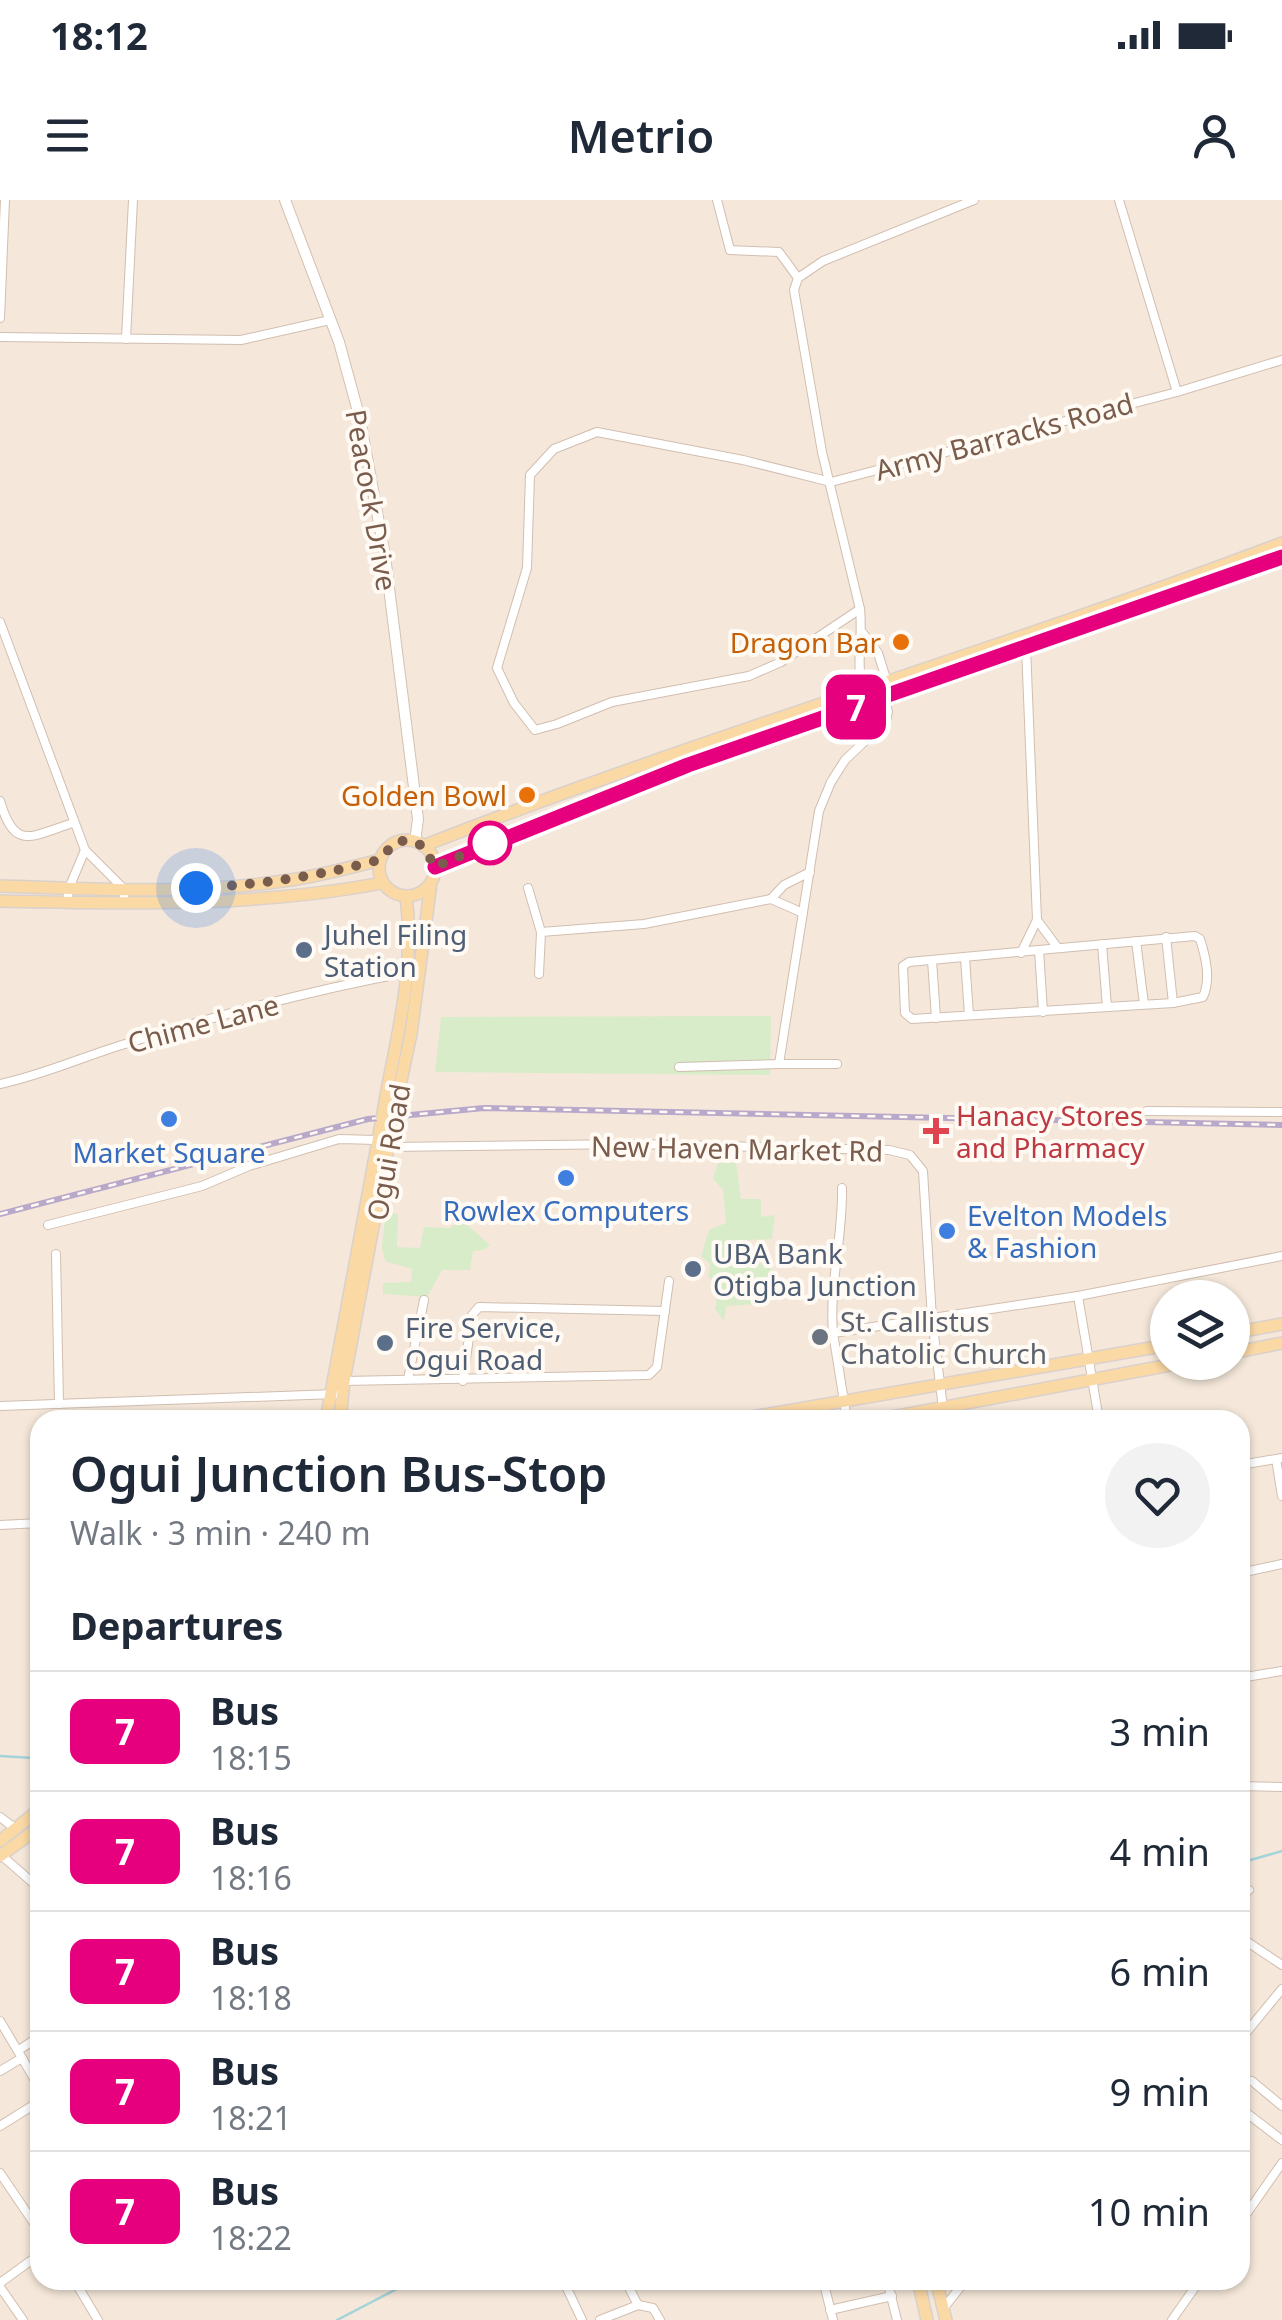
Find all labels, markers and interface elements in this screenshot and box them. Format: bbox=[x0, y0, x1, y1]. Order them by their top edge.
text: 18:12 bbox=[50, 9, 148, 61]
text: Metrio bbox=[568, 105, 714, 166]
icon: menu bbox=[40, 108, 95, 163]
icon: person bbox=[1187, 108, 1242, 163]
street label: Army Barracks Road bbox=[871, 383, 1137, 489]
street label: Peacock Drive bbox=[337, 406, 407, 594]
place label: Dragon Bar bbox=[730, 623, 881, 661]
marker: Dragon Bar bbox=[890, 631, 912, 653]
line badge: 7 bbox=[824, 674, 888, 740]
text: 7 bbox=[846, 684, 866, 731]
place label: Golden Bowl bbox=[341, 776, 507, 814]
marker: Golden Bowl bbox=[516, 784, 538, 806]
unlabelled marker bbox=[469, 822, 511, 864]
your location bbox=[171, 863, 221, 913]
place label: Juhel Filing Station bbox=[321, 915, 467, 985]
marker: Juhel Filing Station bbox=[293, 939, 315, 961]
street label: Chime Lane bbox=[123, 985, 283, 1061]
street label: Ogui Road bbox=[357, 1081, 419, 1223]
place label: Hanacy Stores and Pharmacy bbox=[956, 1096, 1145, 1166]
marker: Market Square bbox=[158, 1108, 180, 1130]
marker: Hanacy Stores and Pharmacy bbox=[925, 1120, 947, 1142]
street label: New Haven Market Rd bbox=[591, 1126, 883, 1170]
place label: Market Square bbox=[72, 1133, 266, 1171]
marker: Rowlex Computers bbox=[555, 1167, 577, 1189]
place label: Rowlex Computers bbox=[443, 1191, 689, 1229]
place label: Evelton Models & Fashion bbox=[967, 1196, 1167, 1266]
marker: Evelton Models & Fashion bbox=[936, 1220, 958, 1242]
place label: UBA Bank Otigba Junction bbox=[713, 1234, 917, 1304]
marker: UBA Bank Otigba Junction bbox=[682, 1258, 704, 1280]
map controls bbox=[1150, 1280, 1250, 1380]
button: layers bbox=[1150, 1280, 1250, 1380]
place label: St. Callistus Chatolic Church bbox=[840, 1302, 1047, 1372]
place label: Fire Service, Ogui Road bbox=[405, 1308, 562, 1378]
marker: St. Callistus Chatolic Church bbox=[809, 1326, 831, 1348]
marker: Fire Service, Ogui Road bbox=[374, 1332, 396, 1354]
text: Ogui Junction Bus-Stop bbox=[70, 1441, 607, 1506]
button: heart bbox=[1105, 1443, 1210, 1548]
text: Walk · 3 min · 240 m bbox=[70, 1511, 371, 1554]
text: Departures bbox=[70, 1599, 283, 1651]
text: Bus bbox=[210, 1684, 279, 1736]
text: 3 min bbox=[1110, 1705, 1210, 1757]
text: 7 bbox=[115, 1708, 135, 1755]
text: 18:15 bbox=[210, 1736, 292, 1779]
text: Bus bbox=[210, 1804, 279, 1856]
text: 4 min bbox=[1110, 1825, 1210, 1877]
text: 7 bbox=[115, 1828, 135, 1875]
text: 18:16 bbox=[210, 1856, 292, 1899]
text: Bus bbox=[210, 1924, 279, 1976]
text: 6 min bbox=[1110, 1945, 1210, 1997]
text: 7 bbox=[115, 1948, 135, 1995]
text: 18:18 bbox=[210, 1976, 292, 2019]
text: Bus bbox=[210, 2044, 279, 2096]
text: 9 min bbox=[1110, 2065, 1210, 2117]
text: 7 bbox=[115, 2068, 135, 2115]
text: 18:21 bbox=[210, 2096, 292, 2139]
text: Bus bbox=[210, 2164, 279, 2216]
text: 10 min bbox=[1088, 2185, 1210, 2237]
text: 7 bbox=[115, 2188, 135, 2235]
text: 18:22 bbox=[210, 2216, 292, 2259]

